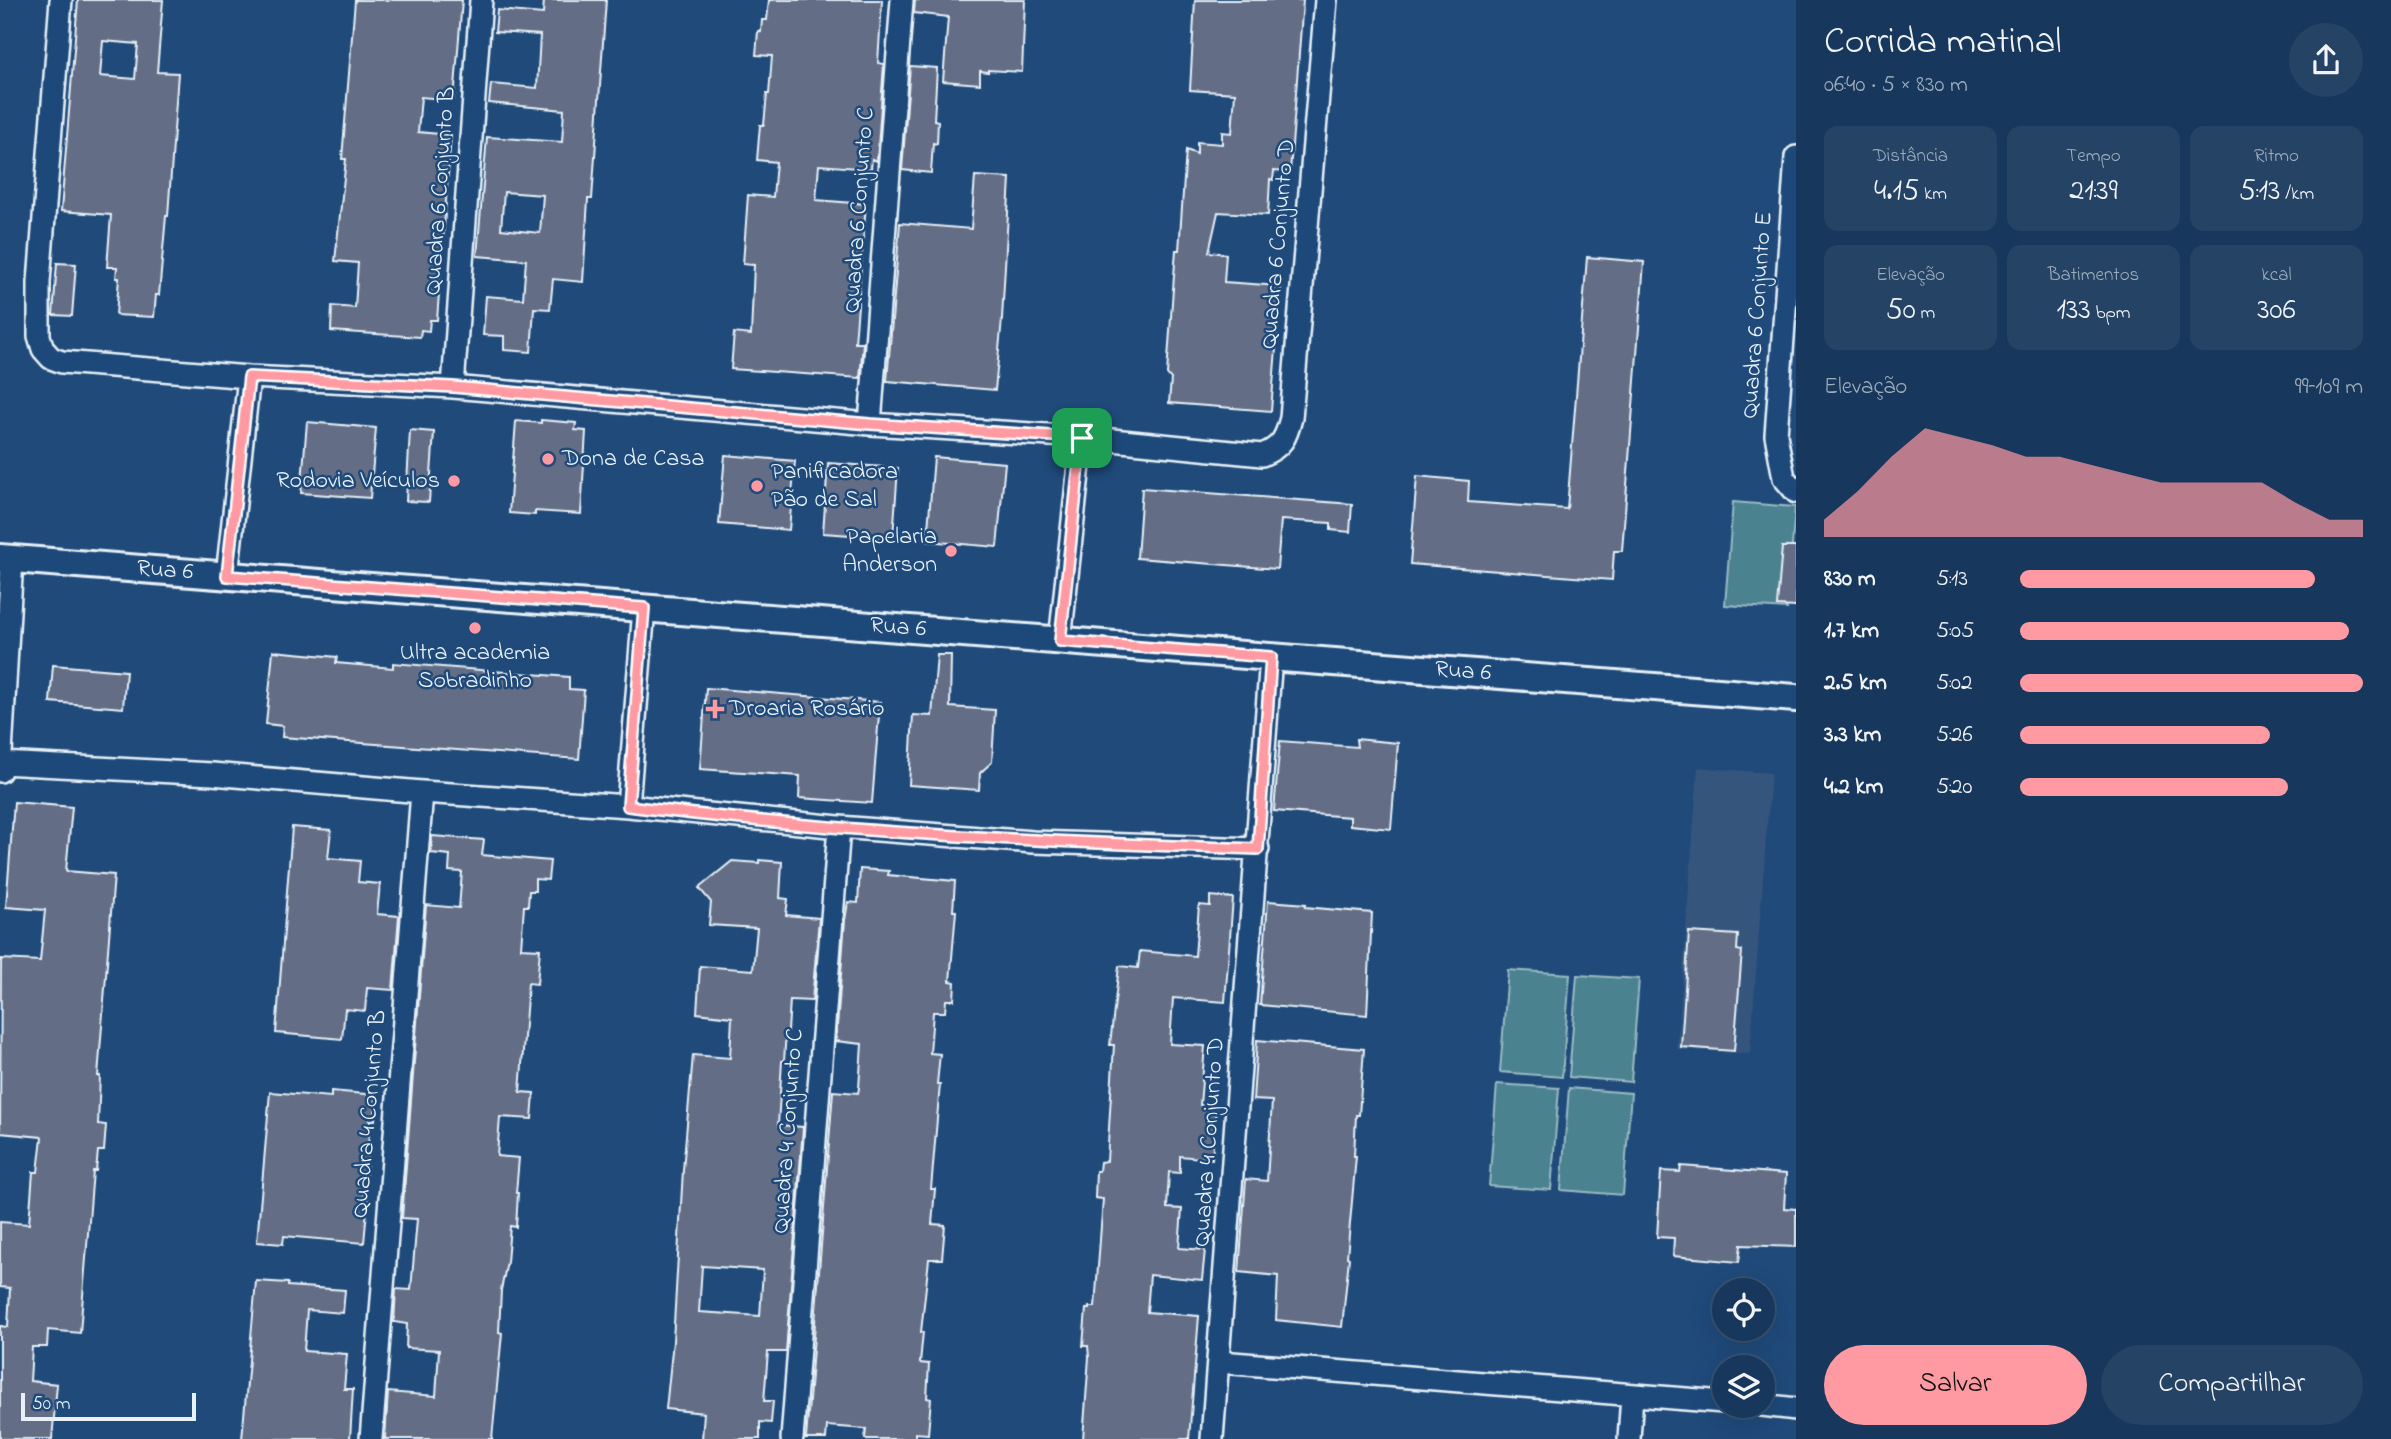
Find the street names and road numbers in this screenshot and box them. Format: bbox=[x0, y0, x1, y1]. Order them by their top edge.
street label: Quadra 6 Conjunto B bbox=[416, 86, 466, 296]
street label: Quadra 6 Conjunto C bbox=[835, 106, 885, 314]
street label: Quadra 6 Conjunto D bbox=[1252, 138, 1306, 350]
street label: Quadra 6 Conjunto E bbox=[1733, 210, 1783, 420]
street label: Rua 6 bbox=[136, 552, 195, 590]
street label: Rua 6 bbox=[869, 609, 928, 647]
street label: Rua 6 bbox=[1434, 653, 1493, 691]
street label: Quadra 4 Conjunto B bbox=[343, 1009, 397, 1219]
street label: Quadra 4 Conjunto C bbox=[764, 1027, 814, 1235]
street label: Quadra 4 Conjunto D bbox=[1185, 1036, 1235, 1248]

